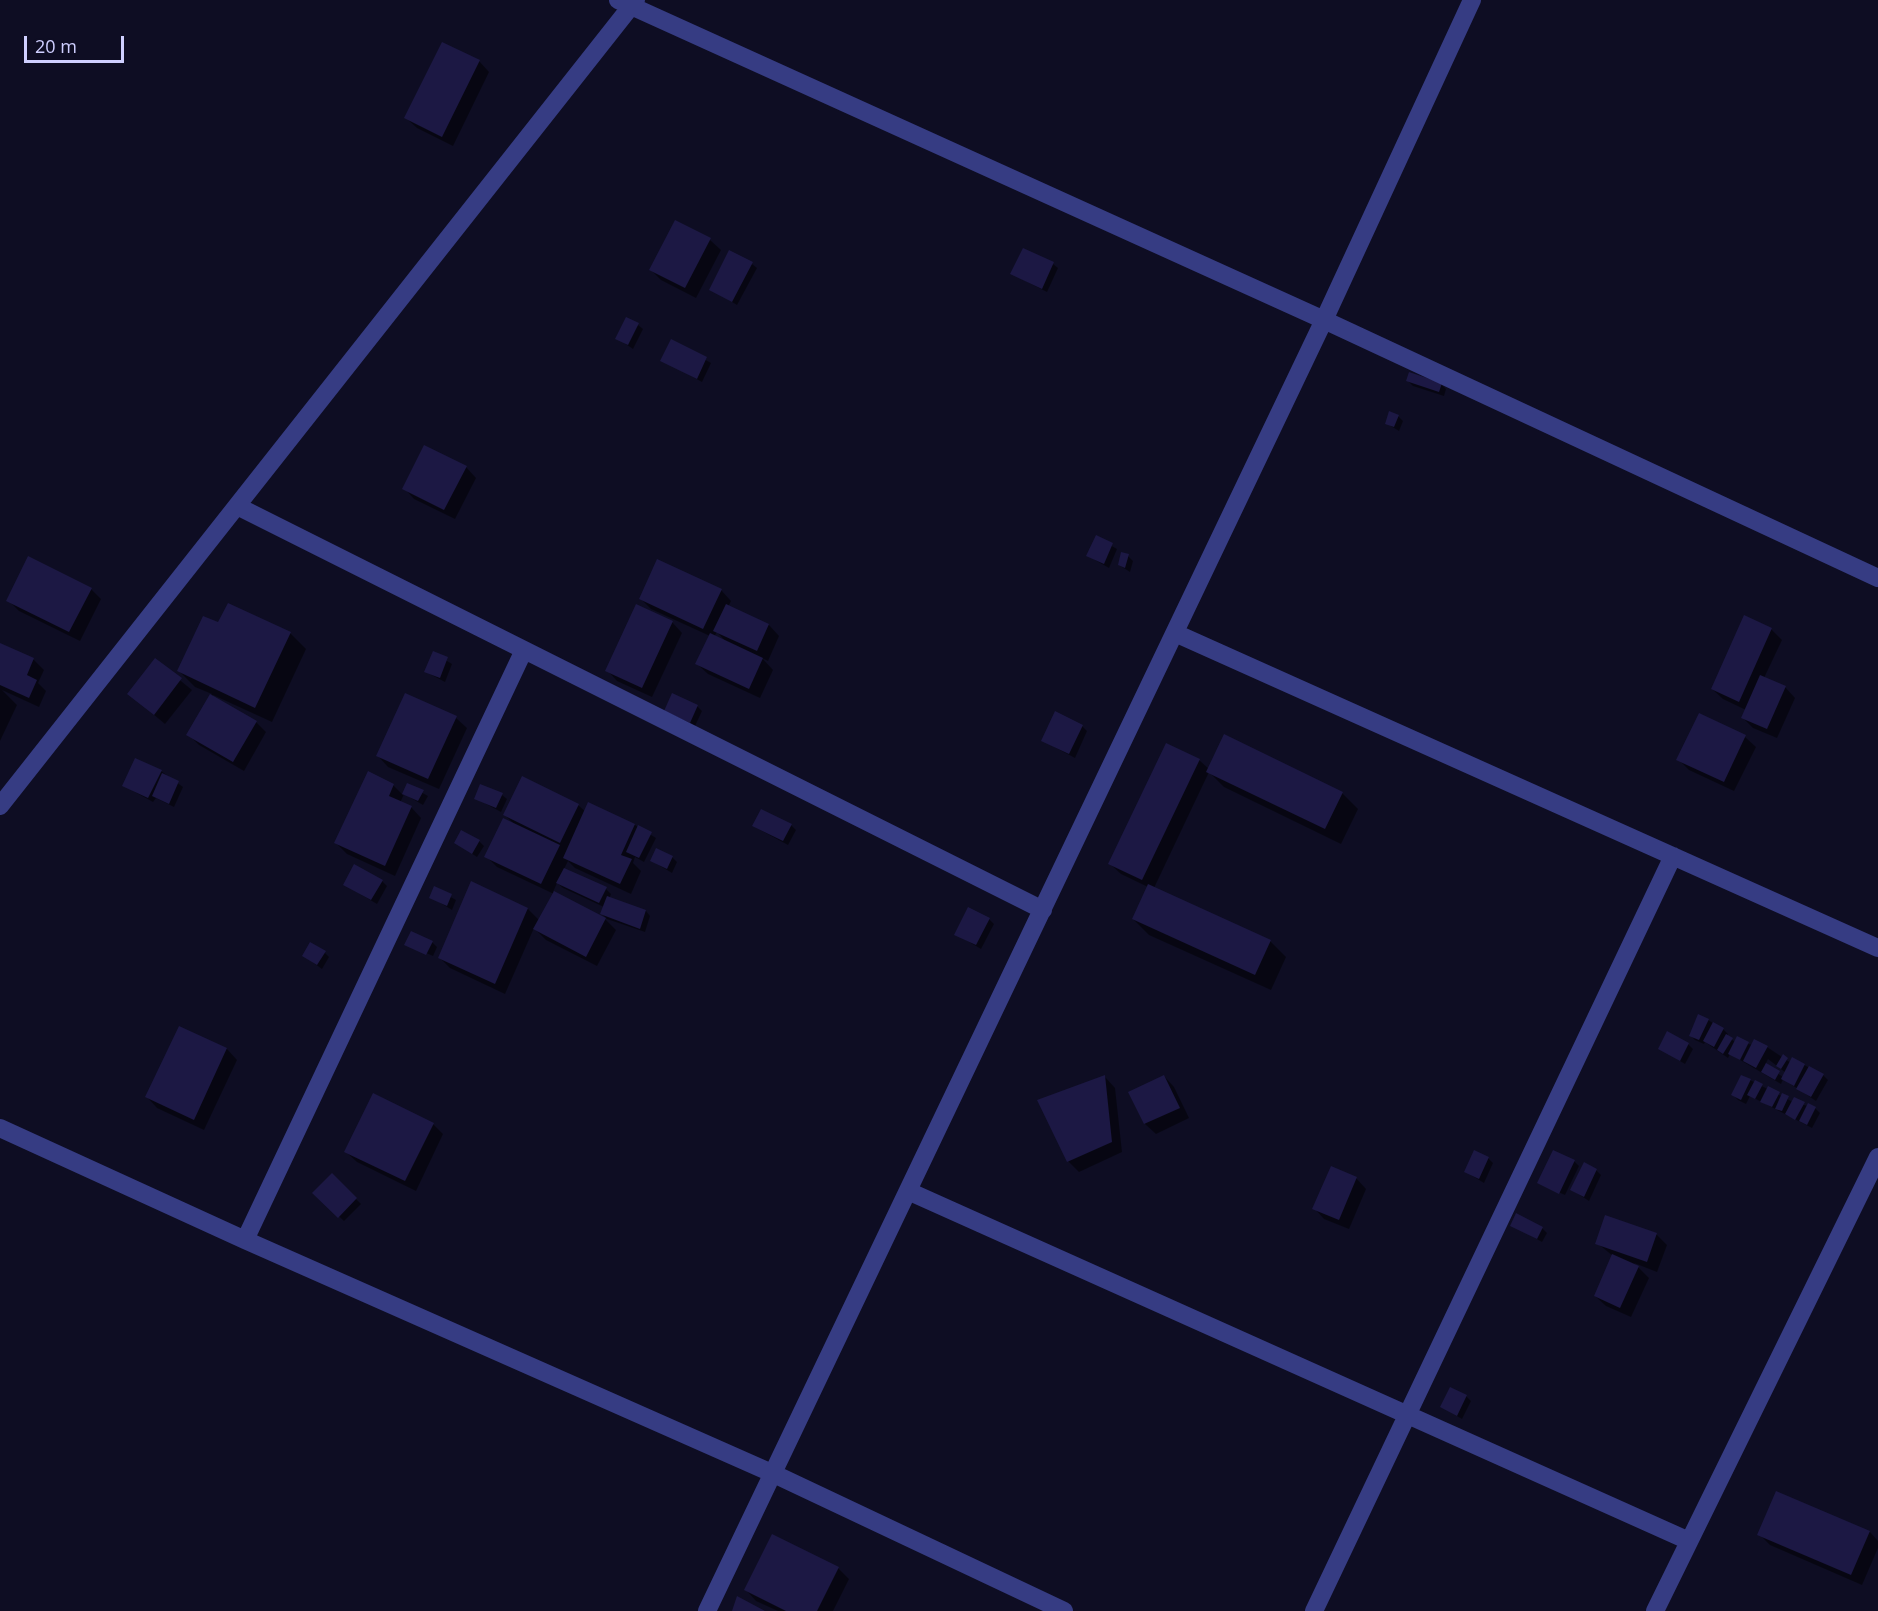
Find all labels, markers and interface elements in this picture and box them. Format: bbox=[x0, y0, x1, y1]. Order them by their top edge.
scale bar bbox=[27, 24, 128, 62]
text: 20 m bbox=[35, 34, 77, 58]

